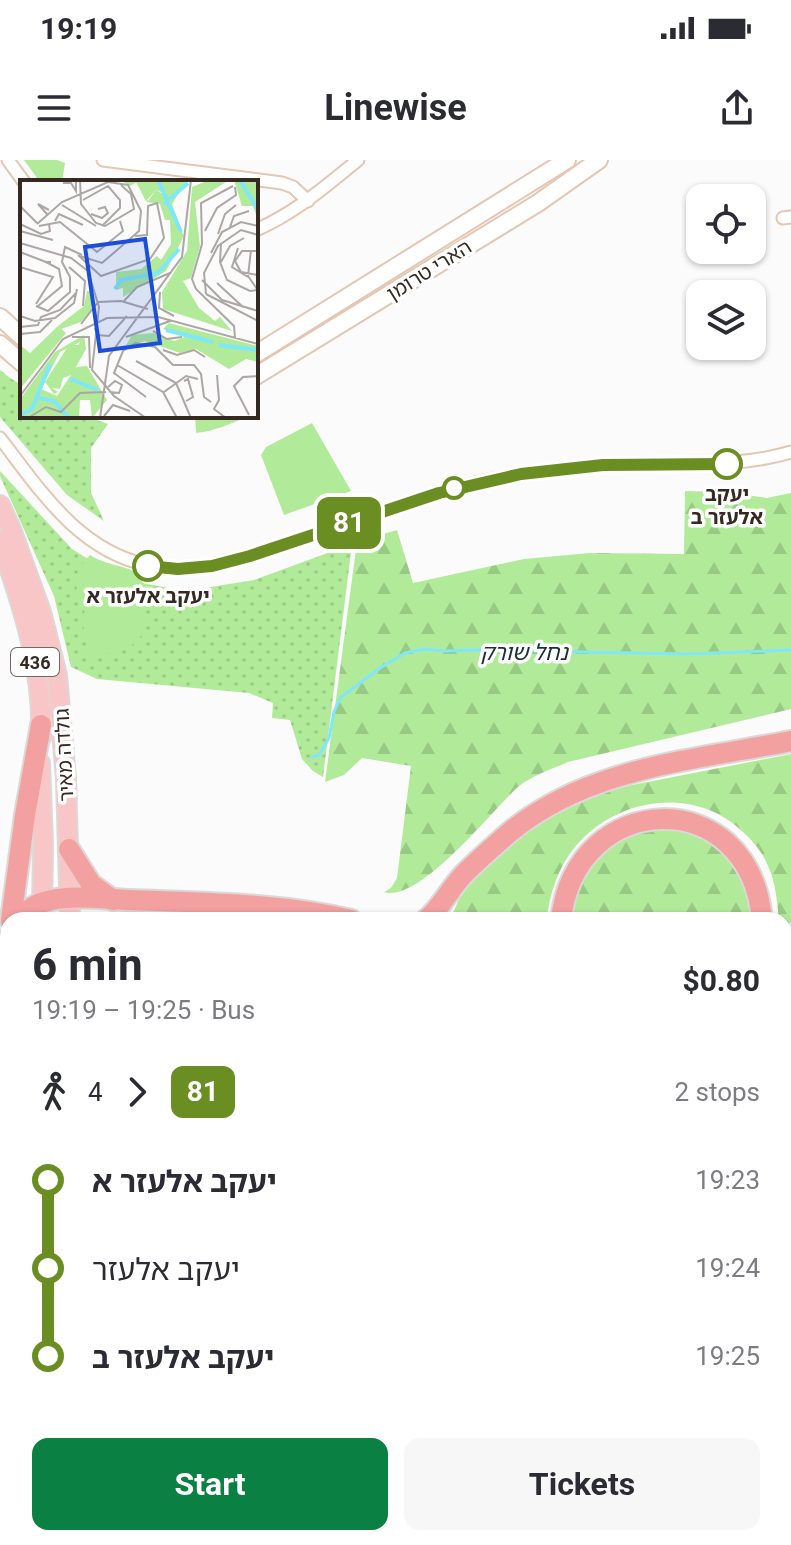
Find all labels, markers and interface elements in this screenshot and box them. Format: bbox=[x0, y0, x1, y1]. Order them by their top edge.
text: 19:19 bbox=[40, 11, 117, 46]
icon: menu bbox=[32, 86, 76, 130]
icon: share bbox=[715, 86, 759, 130]
text: Linewise bbox=[324, 87, 467, 129]
inset map bbox=[20, 180, 258, 418]
map controls bbox=[686, 184, 766, 360]
button: locate bbox=[686, 184, 766, 264]
street label: הארי טרומן bbox=[382, 235, 476, 305]
button: layers bbox=[686, 280, 766, 360]
marker: יעקב אלעזר ב bbox=[712, 449, 742, 479]
unlabelled marker bbox=[443, 477, 465, 499]
place label: יעקב אלעזר ב bbox=[691, 482, 763, 529]
line badge: 81 bbox=[313, 497, 385, 549]
text: 81 bbox=[333, 506, 365, 539]
marker: יעקב אלעזר א bbox=[133, 551, 163, 581]
place label: יעקב אלעזר א bbox=[86, 584, 210, 608]
water label: נחל שורק bbox=[480, 640, 569, 665]
road number: 436 bbox=[11, 648, 59, 676]
street label: גולדה מאיר bbox=[50, 707, 78, 802]
text: 6 min bbox=[32, 939, 143, 991]
text: $0.80 bbox=[682, 963, 760, 998]
text: 19:19 – 19:25 · Bus bbox=[32, 995, 255, 1025]
icon: walk bbox=[32, 1070, 76, 1114]
icon: forward bbox=[115, 1070, 159, 1114]
text: 81 bbox=[187, 1075, 219, 1108]
text: 4 bbox=[88, 1077, 103, 1107]
text: 2 stops bbox=[674, 1077, 760, 1107]
text: יעקב אלעזר א bbox=[92, 1164, 277, 1199]
text: 19:23 bbox=[695, 1165, 760, 1195]
text: יעקב אלעזר bbox=[92, 1252, 240, 1287]
text: 19:24 bbox=[695, 1253, 760, 1283]
text: יעקב אלעזר ב bbox=[92, 1340, 274, 1375]
text: 19:25 bbox=[695, 1341, 760, 1371]
button: Start bbox=[32, 1438, 388, 1530]
button: Tickets bbox=[404, 1438, 760, 1530]

